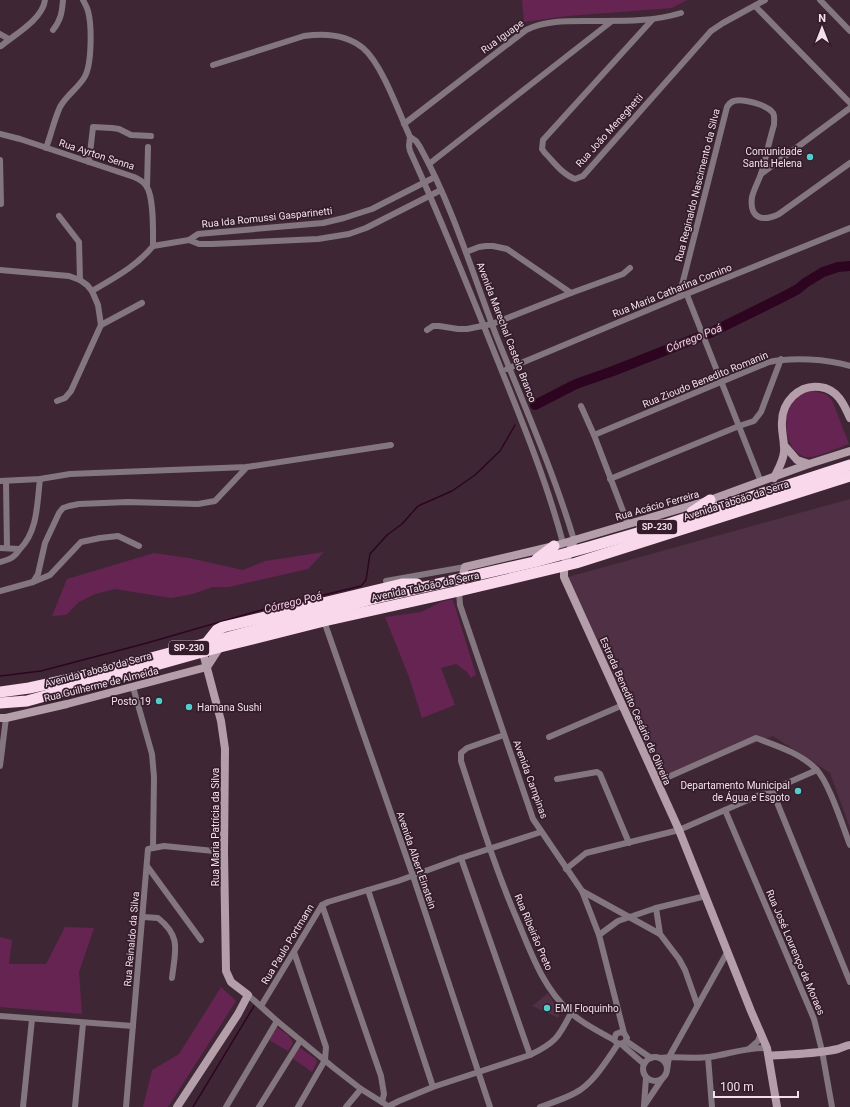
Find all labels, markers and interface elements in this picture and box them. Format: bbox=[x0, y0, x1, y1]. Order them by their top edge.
north arrow bbox=[802, 8, 842, 48]
text: N bbox=[818, 12, 826, 25]
street label: Rua Iguape bbox=[479, 17, 526, 55]
street label: Rua João Meneghetti bbox=[574, 91, 645, 169]
street label: Rua Reginaldo Nascimento da Silva bbox=[673, 108, 722, 263]
street label: Rua Ayrton Senna bbox=[58, 137, 136, 172]
place label: Comunidade Santa Helena bbox=[743, 146, 802, 169]
marker: Comunidade Santa Helena bbox=[805, 152, 815, 162]
street label: Rua Ida Romussi Gasparinetti bbox=[201, 205, 333, 230]
street label: Avenida Marechal Castelo Branco bbox=[475, 260, 539, 404]
street label: Rua Maria Catharina Comino bbox=[611, 261, 734, 319]
water label: Córrego Poá bbox=[664, 321, 724, 356]
street label: Rua Zioudo Benedito Romanin bbox=[641, 349, 770, 410]
street label: Avenida Taboão da Serra bbox=[682, 478, 790, 523]
street label: Rua Acácio Ferreira bbox=[614, 488, 700, 523]
road number: SP-230 bbox=[637, 520, 677, 534]
street label: Avenida Taboão da Serra bbox=[370, 570, 480, 603]
water label: Córrego Poá bbox=[263, 589, 324, 616]
street label: Estrada Benedito Cesário de Oliveira bbox=[598, 636, 673, 787]
road number: SP-230 bbox=[169, 641, 209, 655]
street label: Avenida Taboão da Serra bbox=[43, 650, 153, 689]
street label: Rua Guilherme de Almeida bbox=[43, 665, 159, 704]
place label: Posto 19 bbox=[111, 696, 151, 707]
marker: Posto 19 bbox=[154, 696, 164, 706]
marker: Hamana Sushi bbox=[184, 702, 194, 712]
place label: Hamana Sushi bbox=[197, 702, 262, 713]
street label: Avenida Campinas bbox=[511, 738, 550, 820]
street label: Rua Maria Patrícia da Silva bbox=[210, 768, 221, 886]
place label: Departamento Municipal de Água e Esgoto bbox=[680, 780, 790, 803]
marker: Departamento Municipal de Água e Esgoto bbox=[793, 786, 803, 796]
street label: Avenida Albert Einstein bbox=[395, 810, 438, 910]
street label: Rua José Lourenço de Moraes bbox=[764, 888, 827, 1016]
street label: Rua Reinaldo da Silva bbox=[122, 891, 141, 987]
street label: Rua Ribeirão Preto bbox=[512, 892, 555, 972]
street label: Rua Paulo Portmann bbox=[259, 902, 316, 986]
marker: EMI Floquinho bbox=[542, 1003, 552, 1013]
place label: EMI Floquinho bbox=[555, 1003, 619, 1014]
scale bar bbox=[714, 1073, 798, 1099]
text: 100 m bbox=[720, 1080, 754, 1094]

